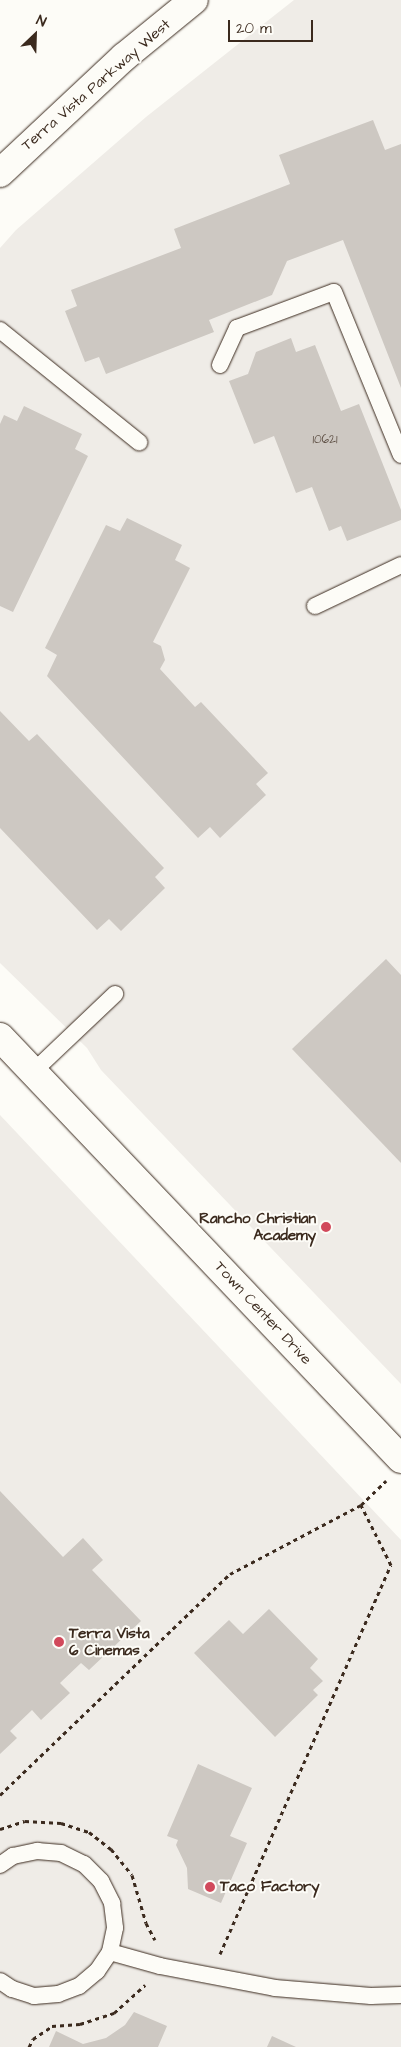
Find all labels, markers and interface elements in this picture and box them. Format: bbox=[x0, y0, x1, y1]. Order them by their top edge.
north arrow bbox=[10, 10, 60, 60]
text: N bbox=[33, 10, 49, 32]
scale bar bbox=[231, 10, 316, 42]
street label: Terra Vista Parkway West bbox=[18, 16, 174, 154]
text: 20 m bbox=[236, 18, 272, 39]
house number: 10621 bbox=[312, 433, 338, 447]
place label: Rancho Christian Academy bbox=[199, 1209, 316, 1244]
marker: Rancho Christian Academy bbox=[320, 1221, 332, 1233]
street label: Town Center Drive bbox=[211, 1258, 315, 1368]
place label: Terra Vista 6 Cinemas bbox=[69, 1624, 150, 1659]
marker: Terra Vista 6 Cinemas bbox=[53, 1636, 65, 1648]
place label: Taco Factory bbox=[220, 1878, 319, 1896]
marker: Taco Factory bbox=[204, 1881, 216, 1893]

